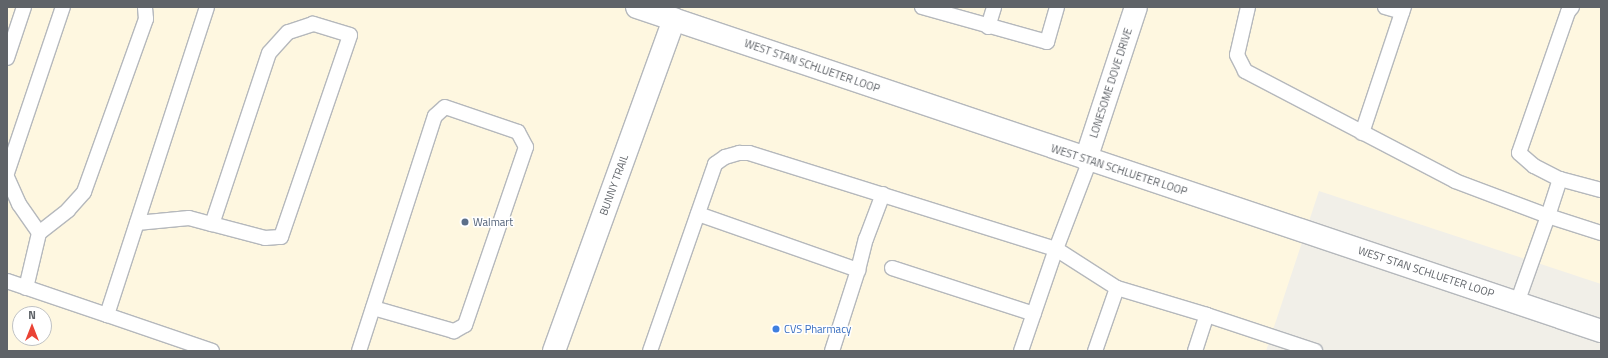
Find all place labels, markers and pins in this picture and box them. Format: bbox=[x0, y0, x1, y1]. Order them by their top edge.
place label: Walmart bbox=[473, 215, 513, 229]
marker: Walmart bbox=[460, 217, 470, 227]
place label: CVS Pharmacy bbox=[784, 322, 851, 336]
marker: CVS Pharmacy bbox=[771, 324, 781, 334]

